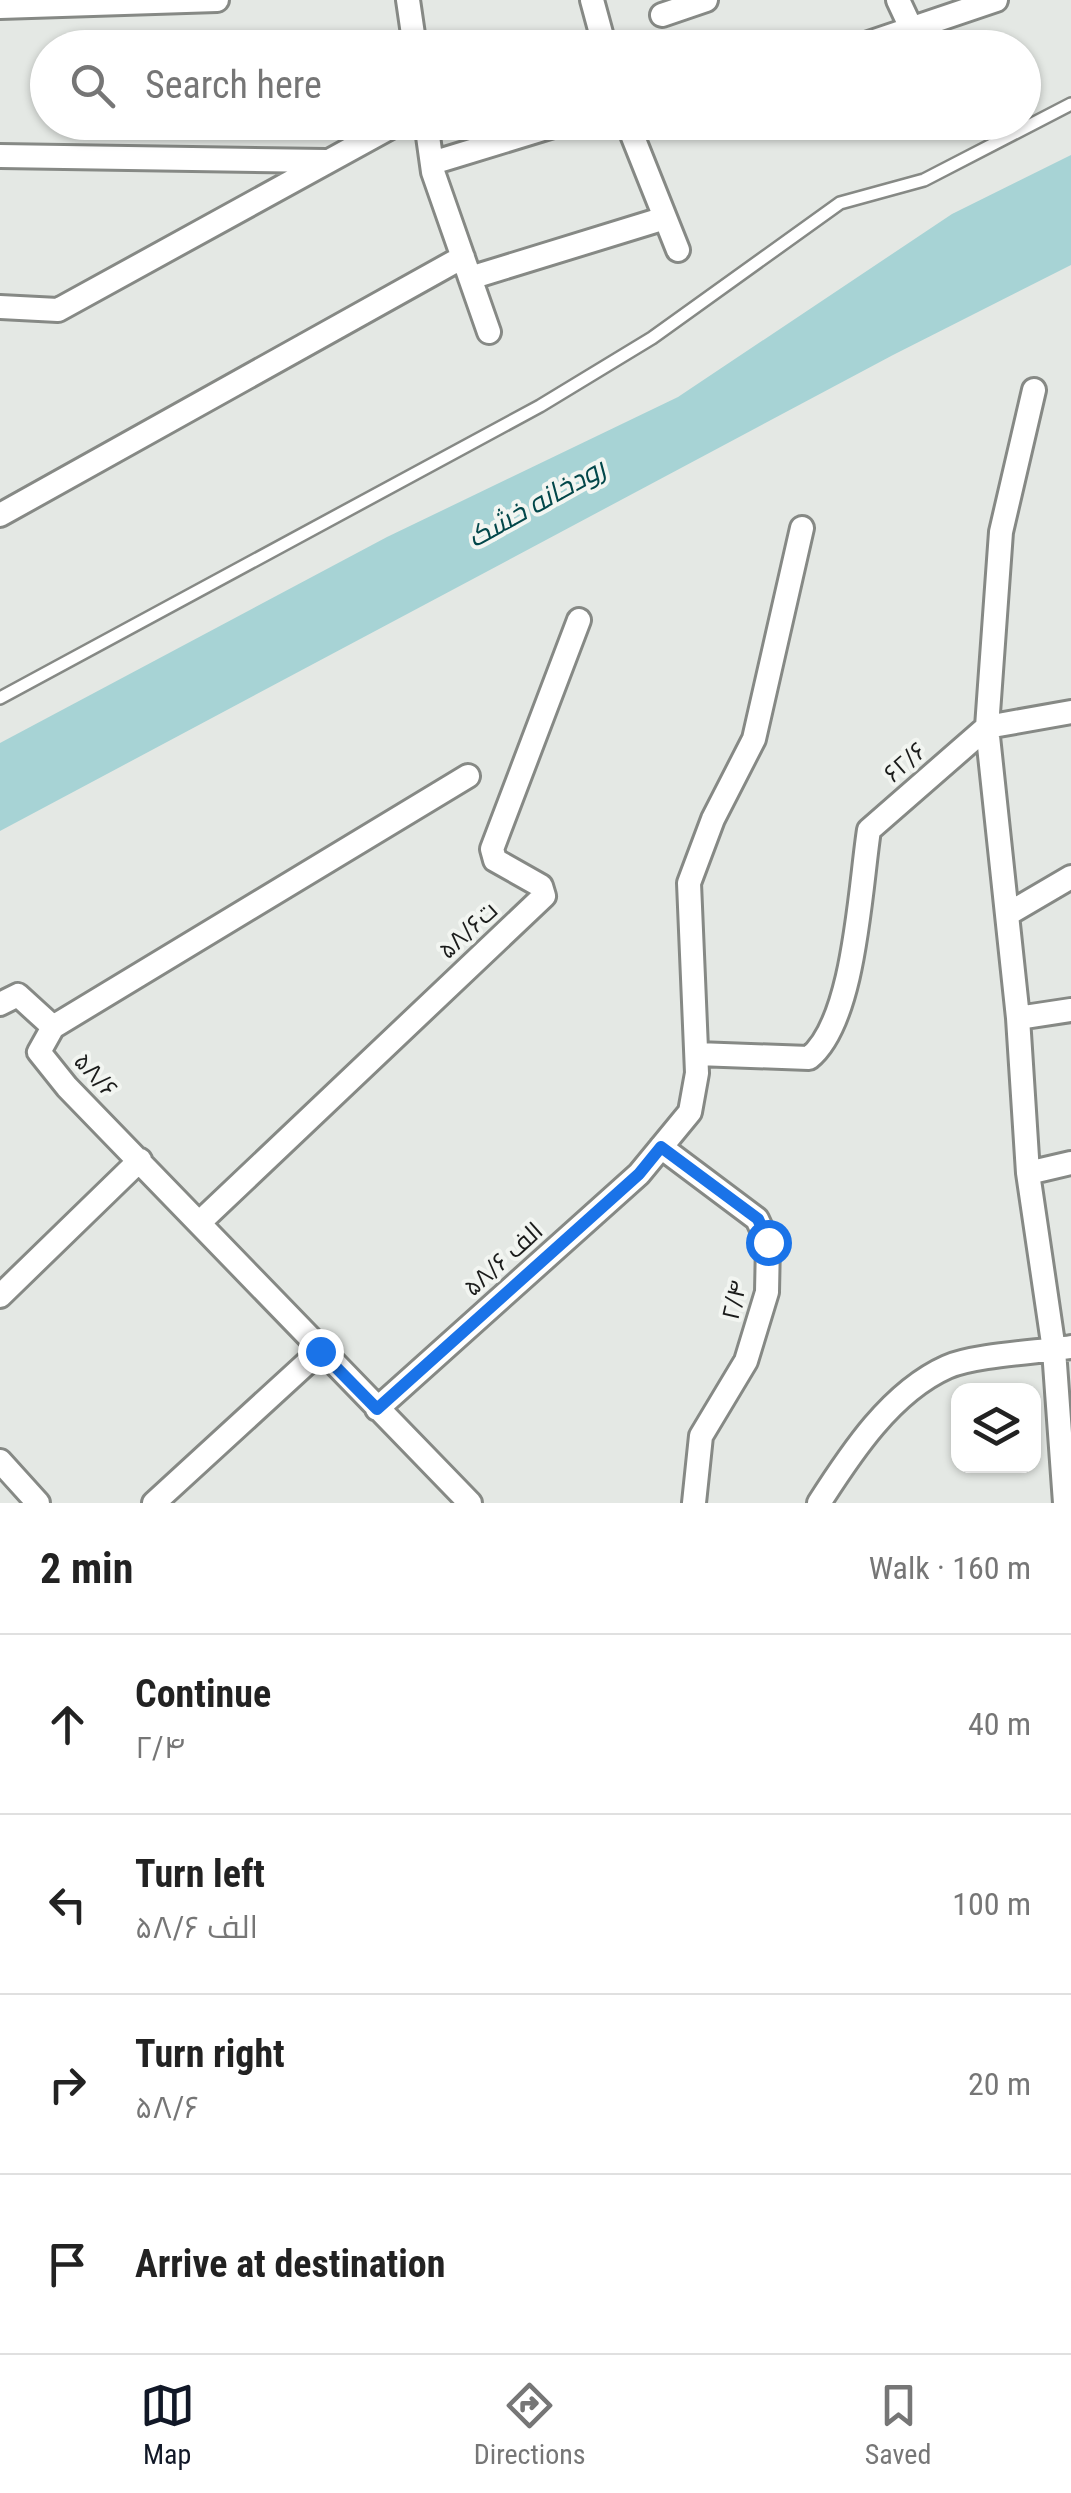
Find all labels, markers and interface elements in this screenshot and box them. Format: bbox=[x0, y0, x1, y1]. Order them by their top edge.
search box bbox=[30, 30, 1041, 140]
icon: search bbox=[65, 58, 120, 113]
text: Search here bbox=[145, 63, 322, 107]
water label: رودخانه خشک bbox=[461, 451, 612, 554]
street label: ۶۲/۶ bbox=[878, 736, 932, 788]
street label: ۵۸/۶ت bbox=[432, 895, 504, 965]
street label: ۵۸/۶ bbox=[68, 1047, 124, 1103]
street label: ۵۸/۶ الف bbox=[458, 1216, 548, 1302]
route start bbox=[746, 1220, 792, 1266]
street label: ۲/۴ bbox=[715, 1278, 753, 1322]
route end bbox=[298, 1329, 344, 1375]
map controls bbox=[951, 1383, 1041, 1473]
button: layers bbox=[951, 1383, 1041, 1473]
text: 2 min bbox=[40, 1544, 133, 1593]
text: Walk · 160 m bbox=[869, 1549, 1031, 1587]
text: Continue bbox=[135, 1672, 271, 1716]
icon: ahead bbox=[40, 1697, 95, 1752]
text: 40 m bbox=[968, 1705, 1031, 1743]
text: ۲/۴ bbox=[135, 1728, 185, 1766]
text: Turn left bbox=[135, 1852, 265, 1896]
icon: left bbox=[40, 1877, 95, 1932]
text: 100 m bbox=[952, 1885, 1031, 1923]
text: ۵۸/۶ الف bbox=[135, 1908, 258, 1946]
text: Turn right bbox=[135, 2032, 285, 2076]
icon: right bbox=[40, 2057, 95, 2112]
text: 20 m bbox=[968, 2065, 1031, 2103]
text: ۵۸/۶ bbox=[135, 2088, 200, 2126]
icon: arrive bbox=[40, 2237, 95, 2292]
text: Arrive at destination bbox=[135, 2242, 445, 2286]
tab: Map bbox=[140, 2378, 195, 2471]
tab: Directions bbox=[474, 2378, 586, 2471]
tab: Saved bbox=[865, 2378, 931, 2471]

